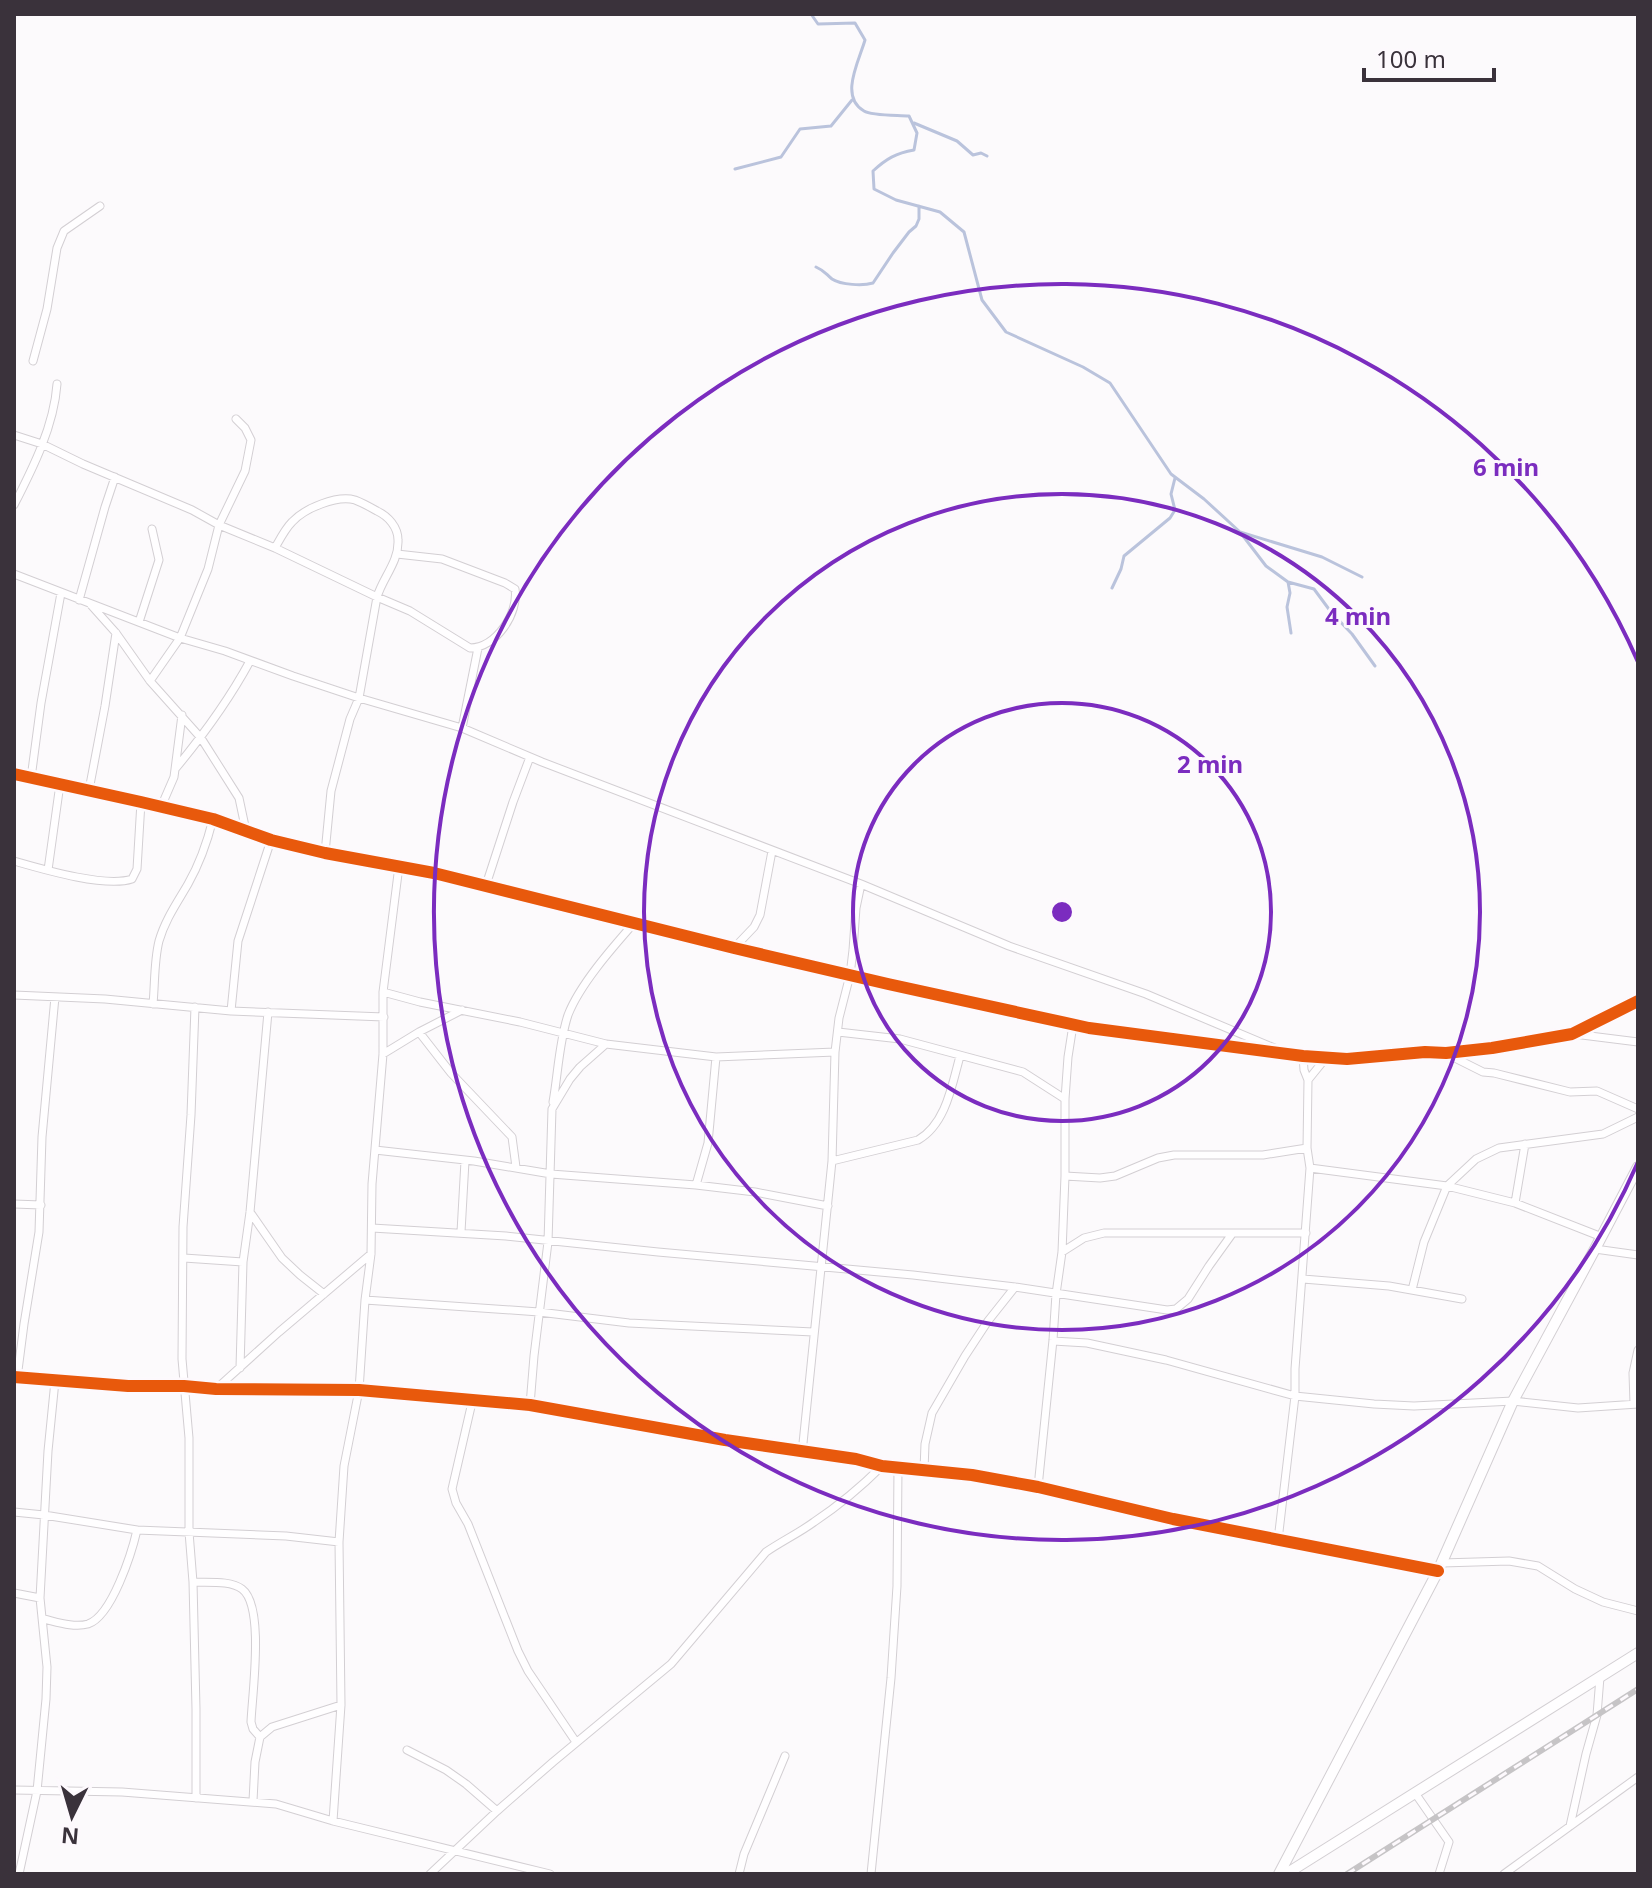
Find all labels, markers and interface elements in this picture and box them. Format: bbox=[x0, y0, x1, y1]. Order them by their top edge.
scale bar bbox=[1364, 32, 1494, 82]
text: 100 m bbox=[1376, 42, 1446, 75]
text: 6 min bbox=[1473, 450, 1539, 483]
text: 4 min bbox=[1325, 599, 1391, 632]
text: 2 min bbox=[1177, 747, 1243, 780]
centre of rings bbox=[1048, 898, 1076, 926]
north arrow bbox=[32, 1776, 112, 1856]
text: N bbox=[60, 1821, 80, 1853]

